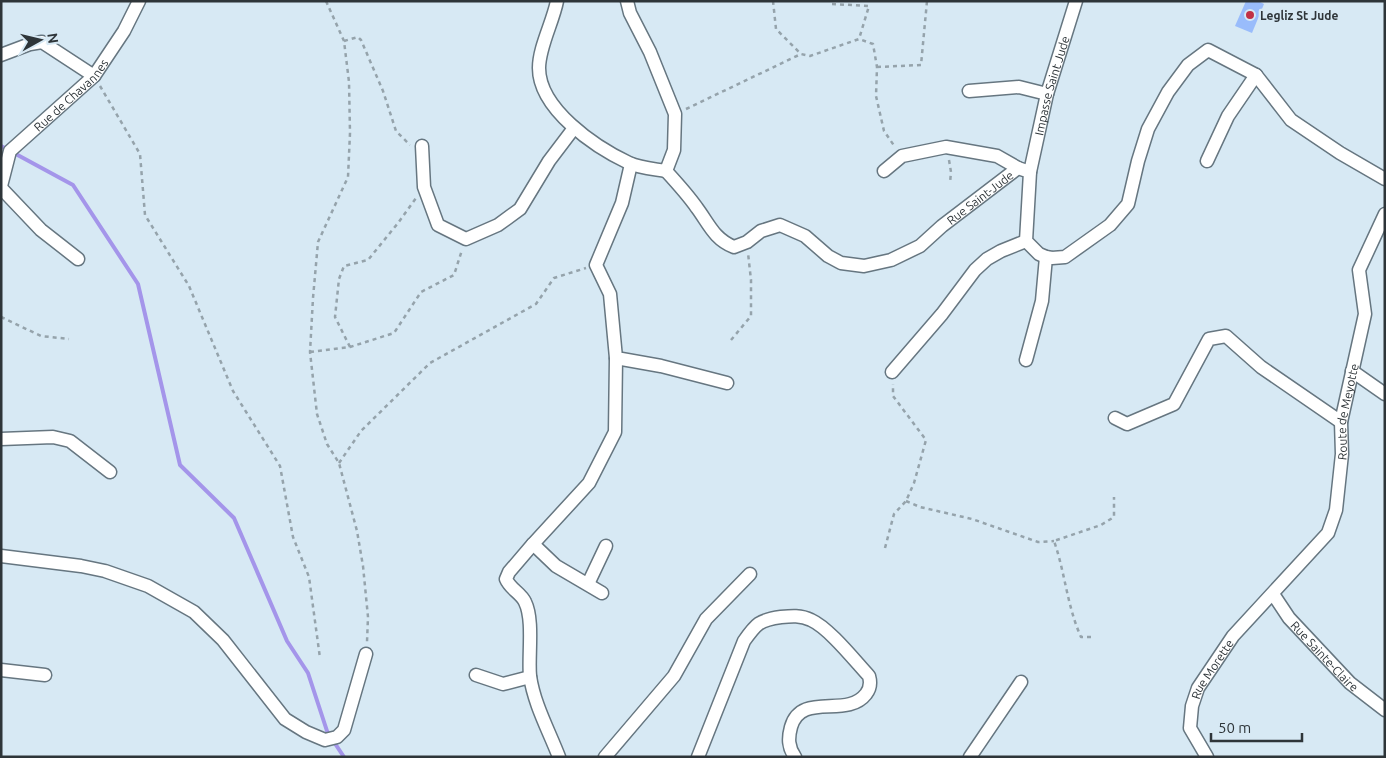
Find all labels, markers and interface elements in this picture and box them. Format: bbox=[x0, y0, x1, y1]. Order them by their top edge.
marker: Legliz St Jude bbox=[1244, 9, 1256, 21]
place label: Legliz St Jude bbox=[1260, 9, 1339, 22]
north arrow bbox=[15, 15, 65, 65]
text: N bbox=[44, 32, 62, 44]
street label: Impasse Saint Jude bbox=[1032, 34, 1071, 137]
street label: Rue de Chavannes bbox=[31, 56, 110, 133]
street label: Rue Saint-Jude bbox=[944, 168, 1015, 227]
street label: Route de Meyotte bbox=[1334, 362, 1360, 461]
street label: Rue Sainte-Claire bbox=[1289, 618, 1361, 694]
street label: Rue Morette bbox=[1188, 637, 1236, 700]
scale bar bbox=[1211, 710, 1302, 742]
text: 50 m bbox=[1218, 719, 1251, 736]

